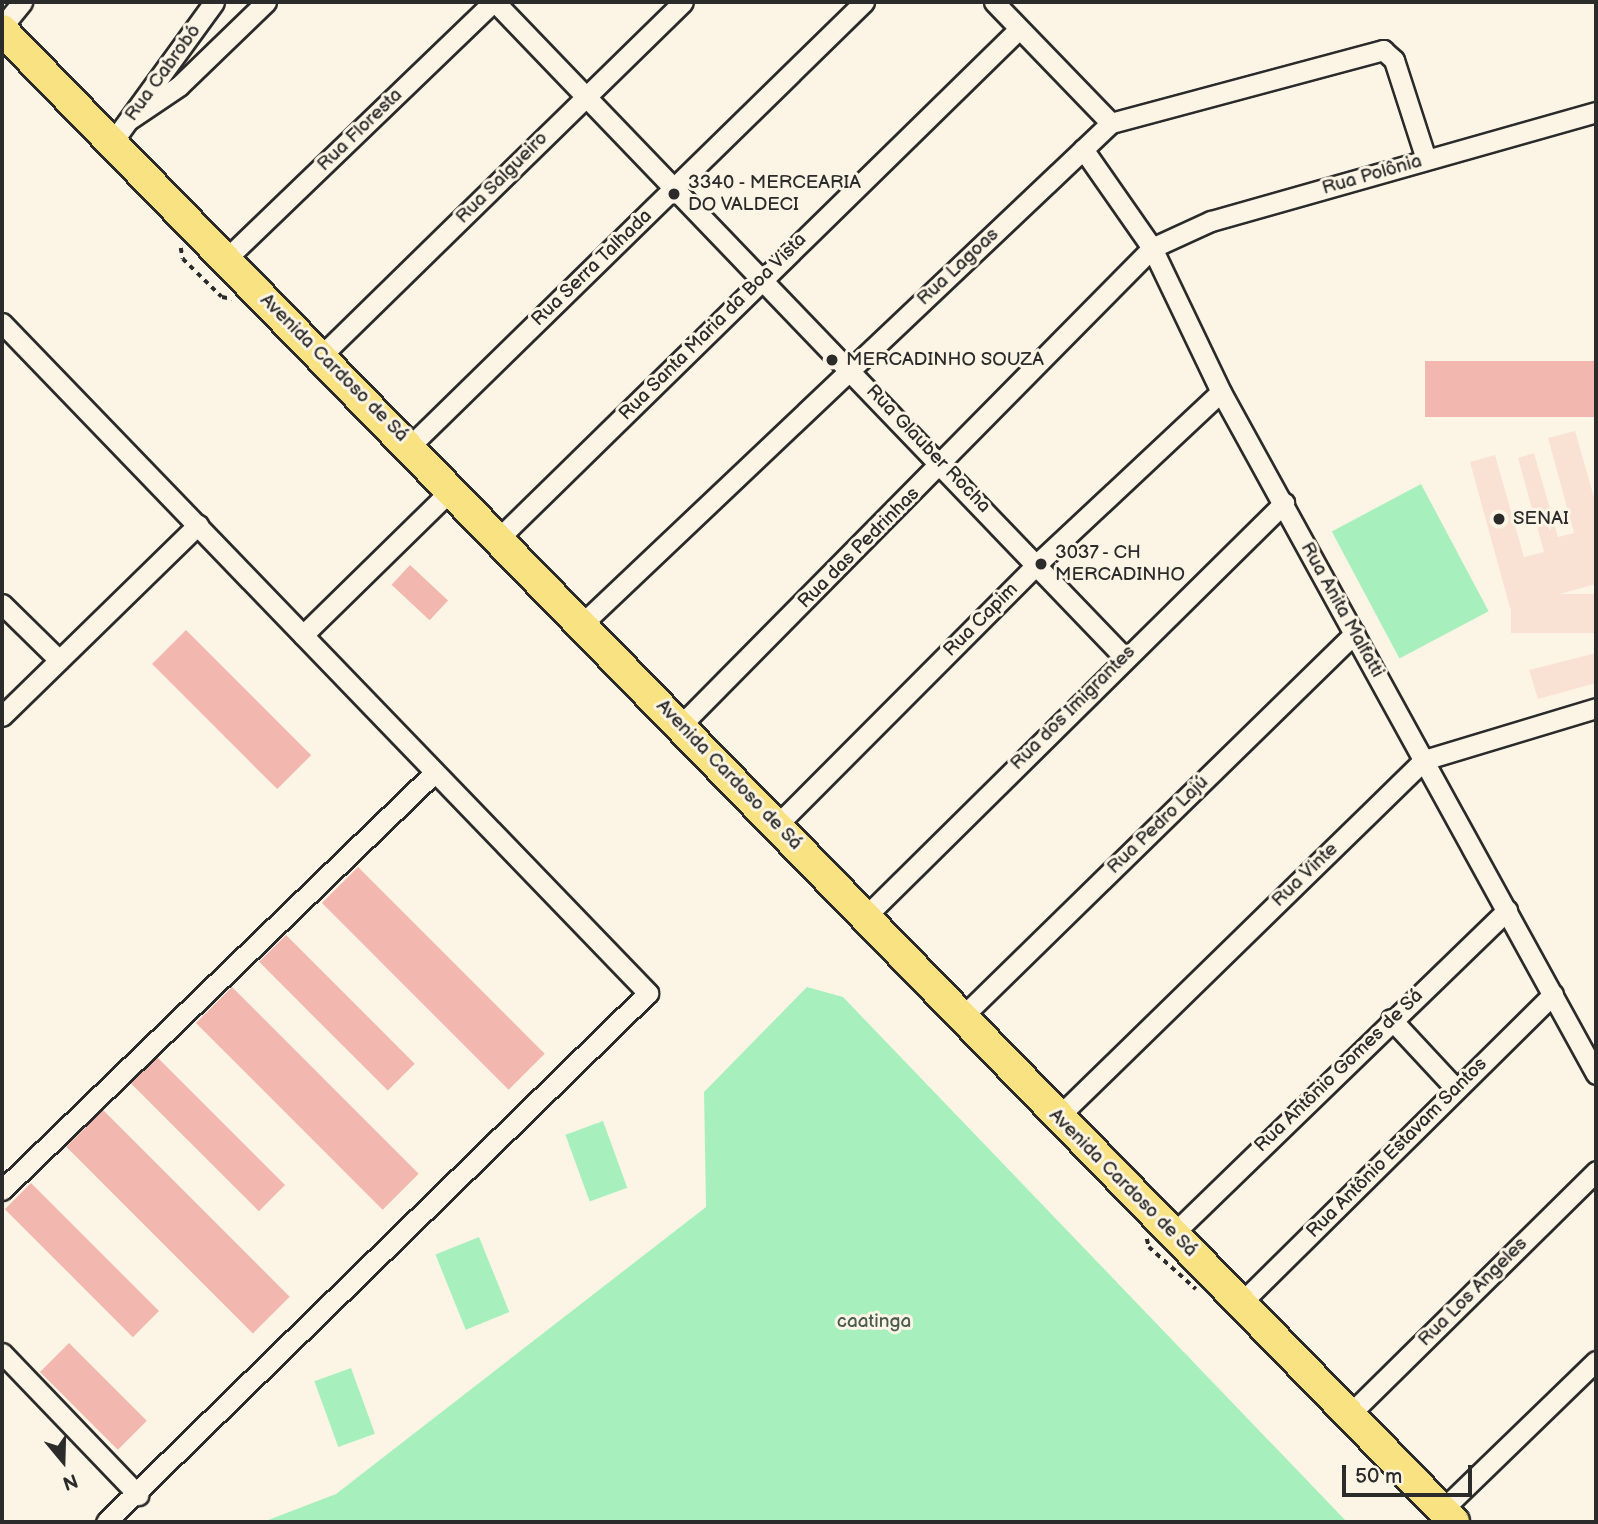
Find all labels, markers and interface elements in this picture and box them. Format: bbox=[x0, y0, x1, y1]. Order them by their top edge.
street label: Rua Cabrobó bbox=[120, 20, 206, 126]
street label: Rua Floresta bbox=[313, 84, 407, 176]
street label: Rua Salgueiro bbox=[451, 127, 553, 229]
street label: Rua Polônia bbox=[1319, 150, 1425, 200]
place label: 3340 - MERCEARIA DO VALDECI bbox=[688, 172, 862, 216]
marker: 3340 - MERCEARIA DO VALDECI bbox=[666, 186, 682, 202]
street label: Rua Serra Talhada bbox=[527, 204, 657, 332]
street label: Rua Lagoas bbox=[913, 224, 1003, 310]
street label: Rua Santa Maria da Boa Vista bbox=[614, 228, 812, 426]
street label: Avenida Cardoso de Sá bbox=[255, 289, 413, 447]
place label: MERCADINHO SOUZA bbox=[846, 349, 1044, 371]
marker: MERCADINHO SOUZA bbox=[824, 352, 840, 368]
street label: Rua Glauber Rocha bbox=[861, 380, 995, 518]
street label: Rua das Pedrinhas bbox=[794, 483, 924, 613]
place label: SENAI bbox=[1513, 508, 1569, 530]
marker: SENAI bbox=[1491, 511, 1507, 527]
street label: Rua Anita Malfatti bbox=[1295, 538, 1389, 682]
place label: 3037 - CH MERCADINHO bbox=[1055, 542, 1185, 586]
marker: 3037 - CH MERCADINHO bbox=[1033, 556, 1049, 572]
street label: Rua Capim bbox=[939, 578, 1023, 662]
street label: Rua dos Imigrantes bbox=[1006, 641, 1140, 775]
street label: Avenida Cardoso de Sá bbox=[651, 695, 807, 855]
street label: Rua Pedro Lajú bbox=[1103, 771, 1213, 879]
street label: Rua Vinte bbox=[1267, 838, 1343, 912]
street label: Rua Antônio Gomes de Sá bbox=[1250, 984, 1428, 1158]
street label: Rua Antônio Estavam Santos bbox=[1302, 1053, 1492, 1243]
street label: Avenida Cardoso de Sá bbox=[1044, 1104, 1202, 1262]
street label: Rua Los Angeles bbox=[1414, 1233, 1532, 1351]
park label: caatinga bbox=[837, 1311, 911, 1333]
north arrow bbox=[28, 1426, 98, 1496]
scale bar bbox=[1346, 1450, 1476, 1494]
text: 50 m bbox=[1355, 1464, 1402, 1489]
text: N bbox=[60, 1468, 80, 1495]

